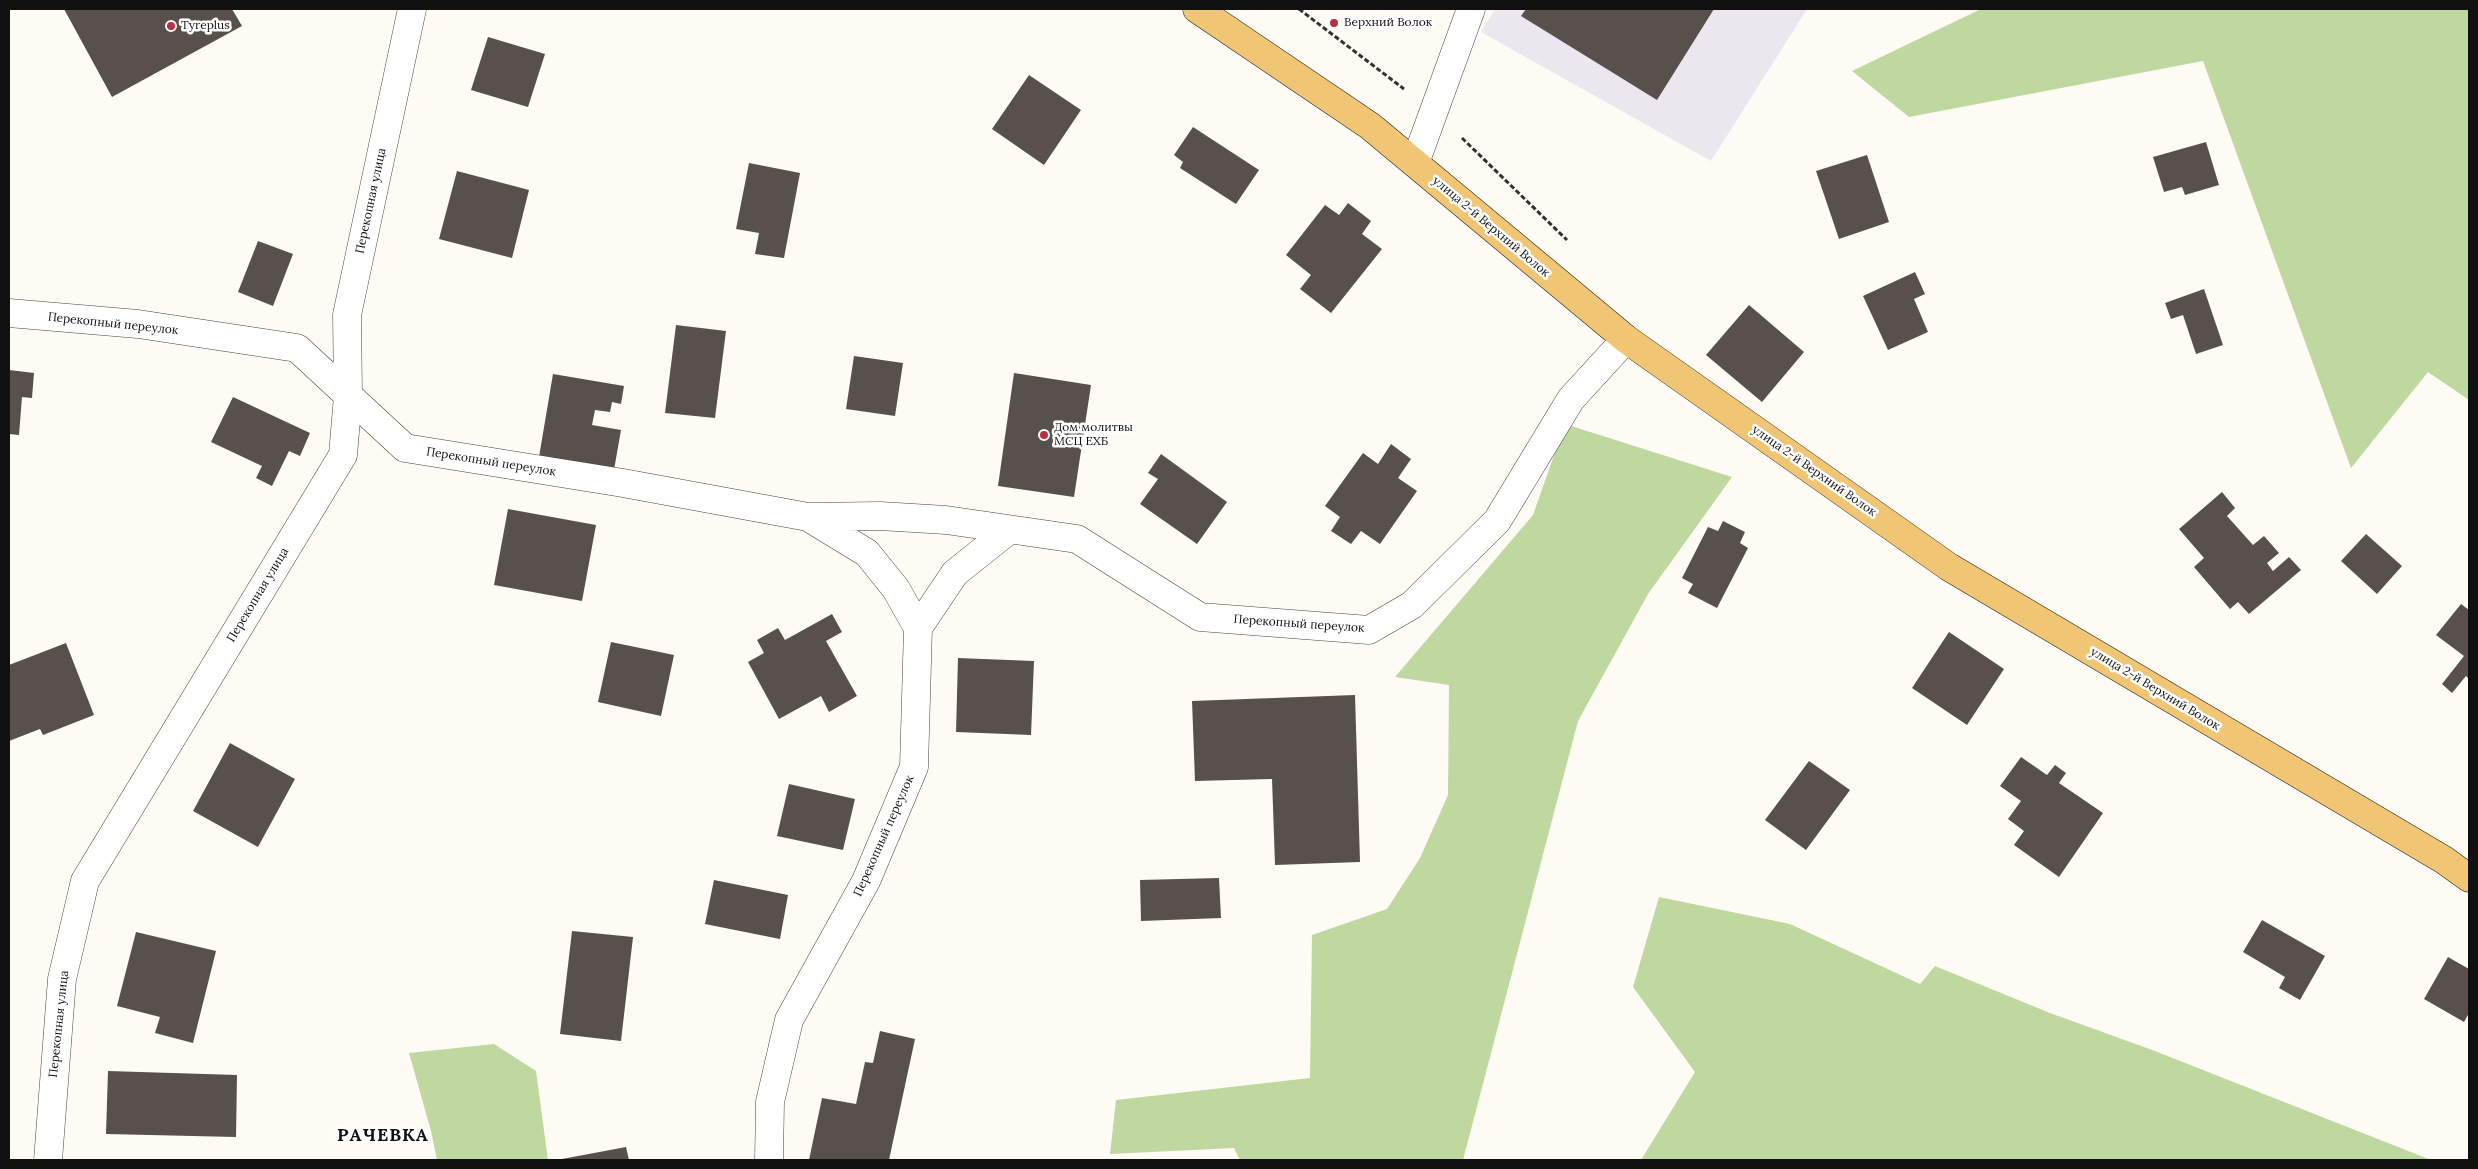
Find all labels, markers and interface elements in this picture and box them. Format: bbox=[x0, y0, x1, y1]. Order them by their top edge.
place label: Верхний Волок bbox=[1344, 16, 1432, 30]
marker: Верхний Волок bbox=[1328, 17, 1340, 29]
place label: Tyreplus bbox=[181, 19, 230, 33]
marker: Tyreplus bbox=[165, 20, 177, 32]
street label: Перекопная улица bbox=[353, 147, 389, 255]
street label: улица 2-й Верхний Волок bbox=[1429, 174, 1553, 280]
street label: Перекопный переулок bbox=[47, 310, 179, 338]
place label: Дом молитвы МСЦ ЕХБ bbox=[1054, 421, 1133, 449]
street label: улица 2-й Верхний Волок bbox=[1749, 422, 1879, 520]
marker: Дом молитвы МСЦ ЕХБ bbox=[1038, 429, 1050, 441]
street label: Перекопный переулок bbox=[425, 445, 557, 479]
street label: Перекопная улица bbox=[224, 545, 292, 645]
street label: Перекопный переулок bbox=[1233, 612, 1365, 636]
street label: улица 2-й Верхний Волок bbox=[2088, 645, 2222, 733]
street label: Перекопный переулок bbox=[851, 773, 917, 899]
street label: Перекопная улица bbox=[46, 970, 72, 1078]
district label: РАЧЕВКА bbox=[336, 1125, 430, 1147]

